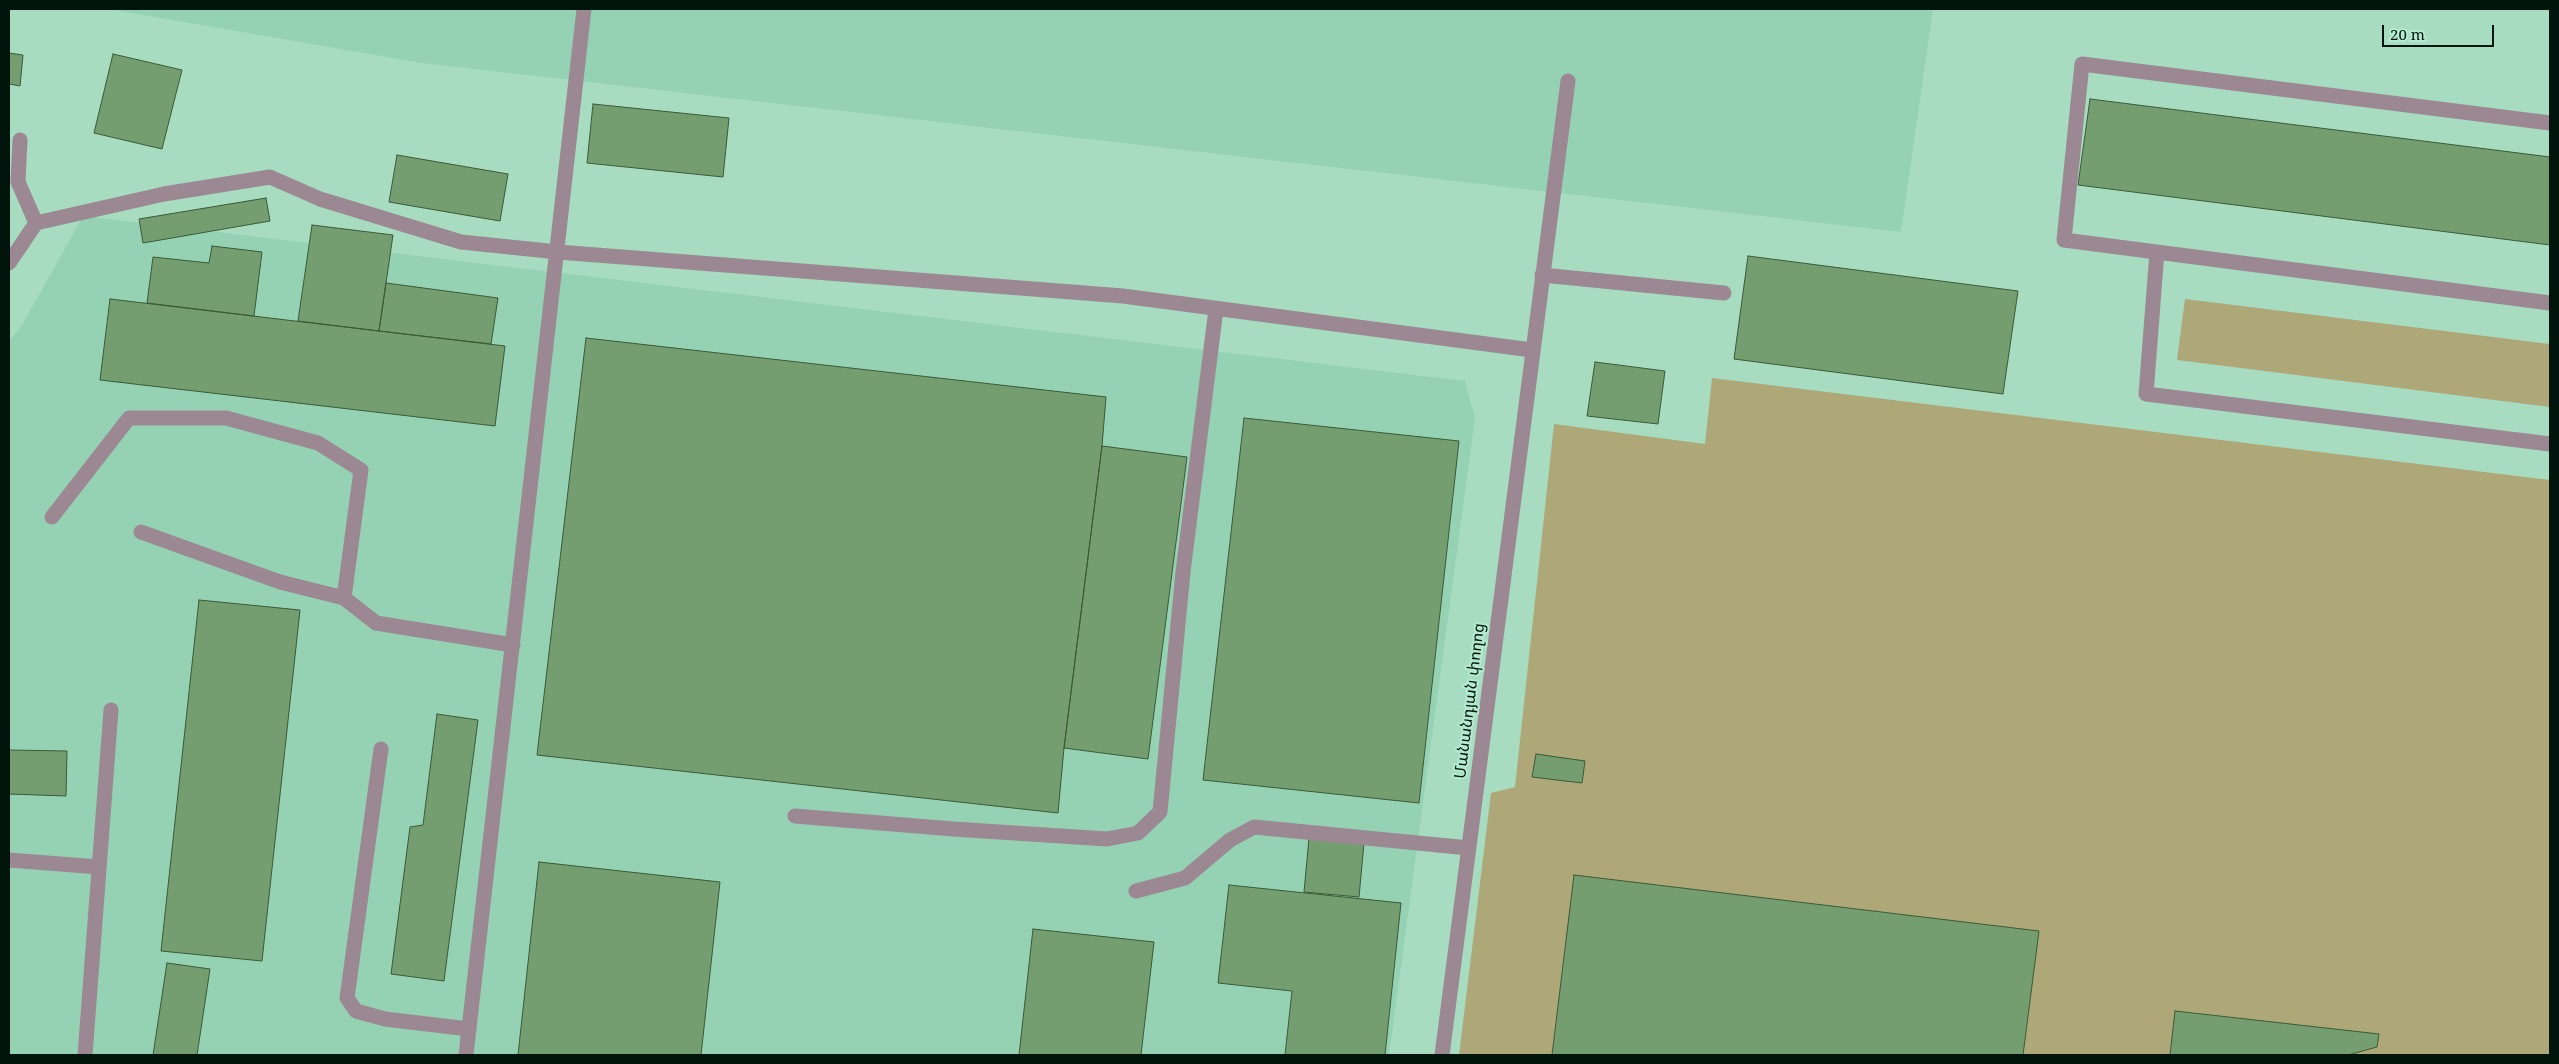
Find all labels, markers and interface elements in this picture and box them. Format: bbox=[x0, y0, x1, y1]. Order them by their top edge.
scale bar bbox=[2384, 15, 2496, 47]
text: 20 m bbox=[2390, 24, 2425, 44]
street label: Մանանդյան փողոց bbox=[1451, 622, 1489, 780]

